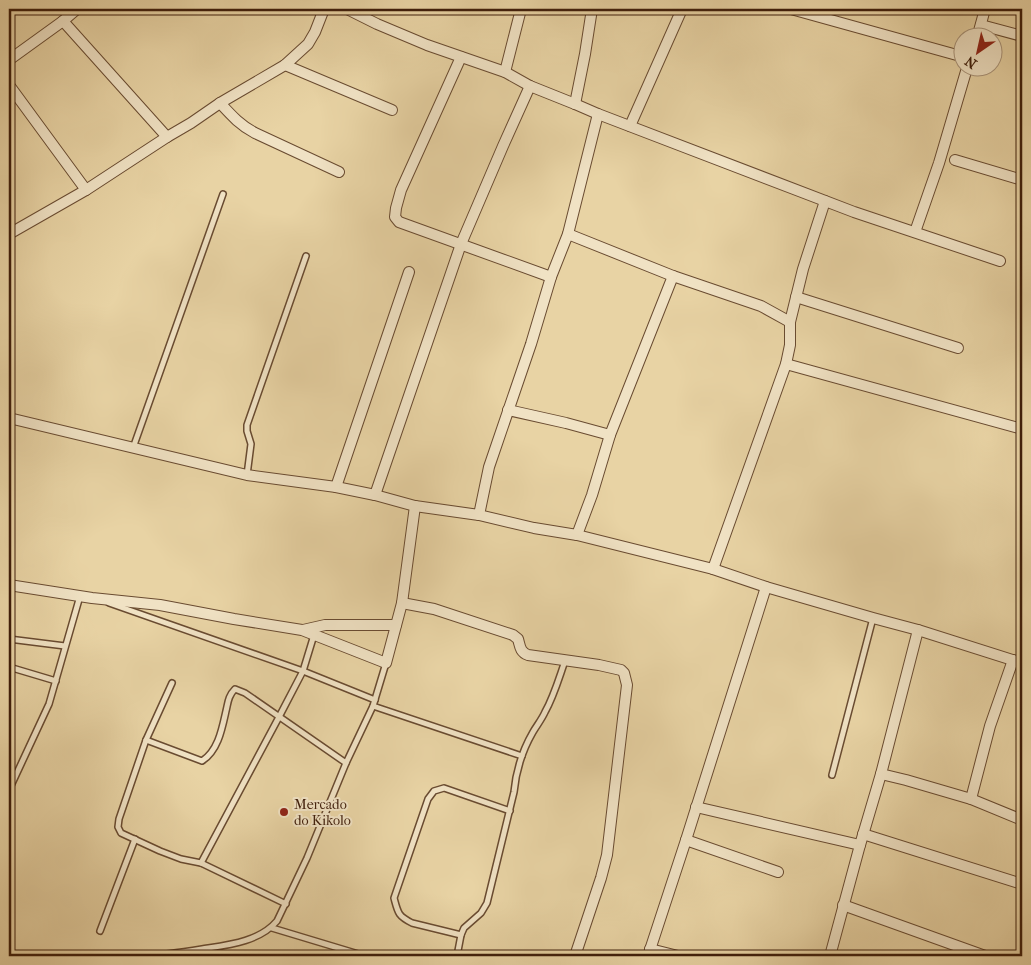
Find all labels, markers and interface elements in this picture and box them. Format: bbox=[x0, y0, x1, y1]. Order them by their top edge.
north arrow bbox=[954, 28, 1004, 78]
text: N bbox=[962, 52, 980, 72]
place label: Mercado do Kikolo bbox=[294, 796, 351, 829]
marker: Mercado do Kikolo bbox=[278, 806, 290, 818]

